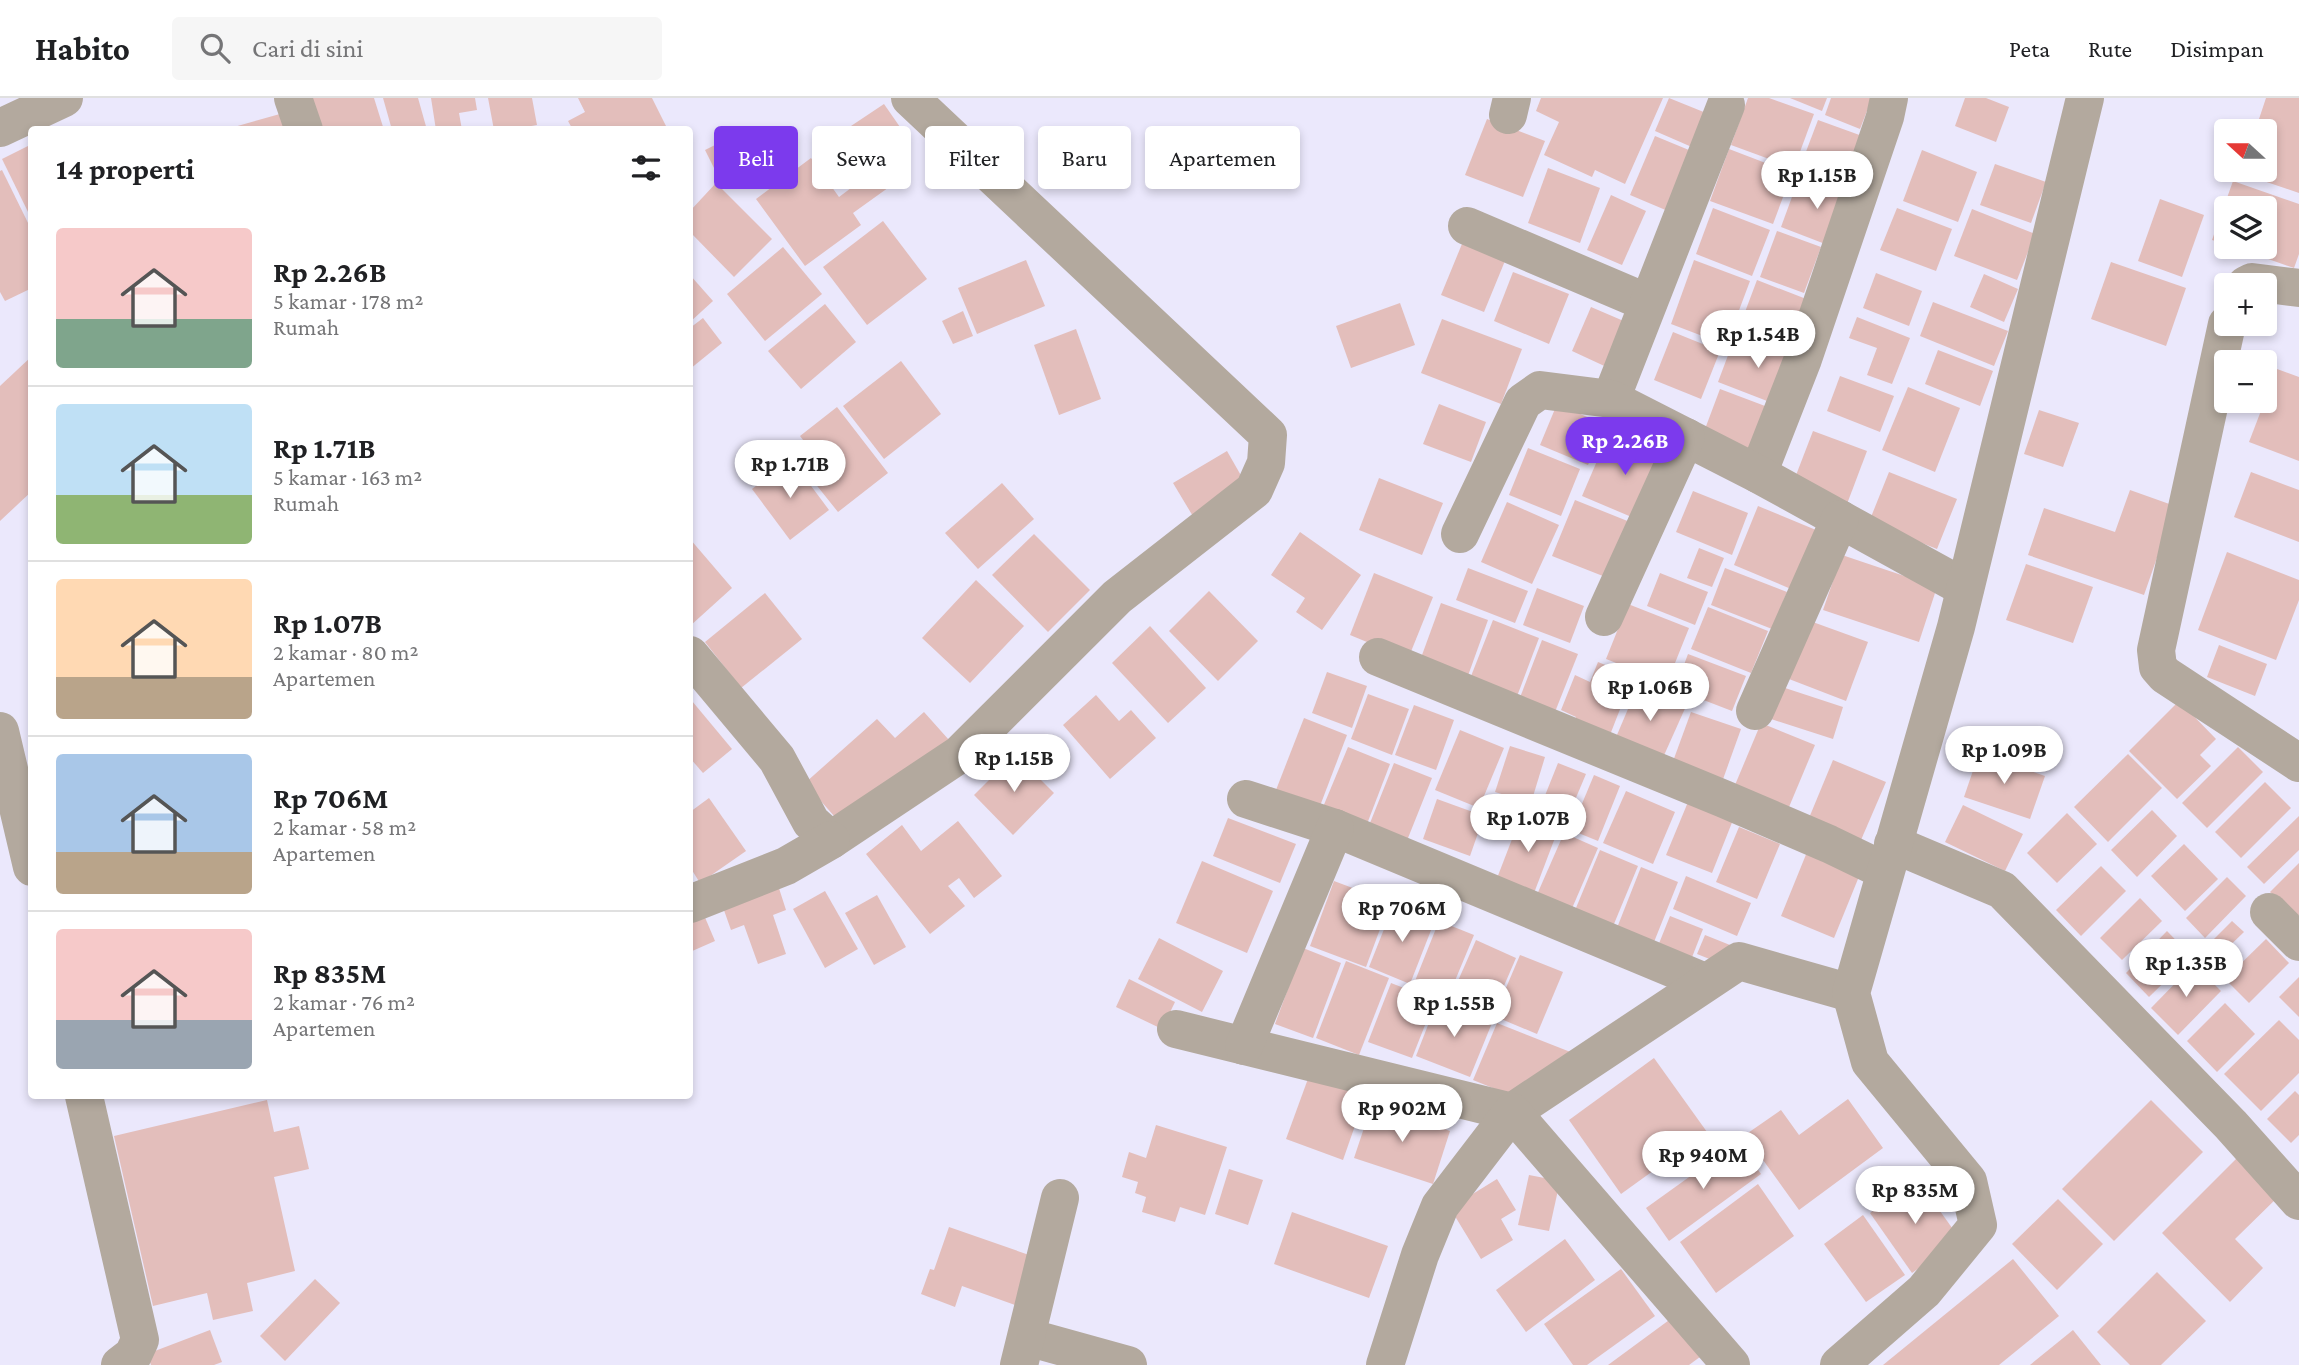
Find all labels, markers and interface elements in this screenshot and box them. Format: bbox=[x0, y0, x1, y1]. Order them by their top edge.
search box bbox=[172, 17, 662, 80]
icon: search bbox=[196, 29, 234, 67]
text: Habito bbox=[35, 30, 130, 67]
text: Cari di sini bbox=[252, 34, 363, 63]
text: Peta bbox=[2009, 35, 2050, 62]
text: Rute bbox=[2088, 35, 2132, 62]
text: Disimpan bbox=[2170, 35, 2264, 62]
north arrow bbox=[2214, 119, 2277, 182]
map controls bbox=[2214, 119, 2277, 413]
chip: Beli bbox=[714, 126, 798, 189]
chip: Sewa bbox=[812, 126, 911, 189]
chip: Filter bbox=[925, 126, 1024, 189]
chip: Baru bbox=[1038, 126, 1131, 189]
chip: Apartemen bbox=[1145, 126, 1300, 189]
icon: filters bbox=[627, 149, 665, 187]
text: 14 properti bbox=[56, 152, 195, 185]
pin: Rp 1.15B bbox=[1745, 152, 1889, 211]
text: Rp 1.15B bbox=[1777, 161, 1857, 187]
button: layers bbox=[2214, 196, 2277, 259]
text: Rp 2.26B bbox=[273, 255, 387, 288]
icon: home bbox=[112, 256, 196, 340]
button: + bbox=[2214, 273, 2277, 336]
text: 5 kamar · 178 m² bbox=[273, 288, 423, 314]
pin: Rp 1.54B bbox=[1686, 310, 1830, 370]
text: Rumah bbox=[273, 314, 339, 340]
text: Rp 1.54B bbox=[1716, 320, 1800, 346]
button: − bbox=[2214, 350, 2277, 413]
pin: Rp 2.26B bbox=[1553, 418, 1697, 477]
text: Rp 2.26B bbox=[1581, 427, 1669, 453]
text: Rp 1.71B bbox=[273, 431, 376, 464]
icon: home bbox=[112, 432, 196, 516]
pin: Rp 1.71B bbox=[718, 440, 862, 500]
text: Rp 1.71B bbox=[751, 450, 829, 476]
text: 5 kamar · 163 m² bbox=[273, 464, 422, 490]
text: Rumah bbox=[273, 490, 339, 516]
text: Rp 1.07B bbox=[273, 606, 382, 639]
icon: home bbox=[112, 607, 196, 691]
text: 2 kamar · 80 m² bbox=[273, 639, 418, 665]
pin: Rp 1.06B bbox=[1578, 664, 1722, 723]
text: Apartemen bbox=[273, 665, 375, 691]
text: Rp 1.06B bbox=[1607, 673, 1693, 699]
pin: Rp 1.09B bbox=[1932, 726, 2076, 786]
pin: Rp 1.15B bbox=[942, 734, 1086, 794]
text: Rp 1.09B bbox=[1961, 736, 2047, 762]
text: Rp 1.15B bbox=[974, 744, 1054, 770]
text: Rp 706M bbox=[273, 781, 388, 814]
icon: home bbox=[112, 782, 196, 866]
pin: Rp 1.07B bbox=[1456, 794, 1600, 854]
text: Rp 1.07B bbox=[1486, 804, 1570, 830]
text: 2 kamar · 58 m² bbox=[273, 814, 416, 840]
text: Apartemen bbox=[273, 840, 375, 866]
pin: Rp 706M bbox=[1337, 884, 1467, 944]
text: Rp 706M bbox=[1358, 894, 1446, 920]
pin: Rp 1.35B bbox=[2114, 940, 2258, 999]
text: Rp 1.35B bbox=[2145, 949, 2227, 975]
text: Rp 835M bbox=[273, 956, 386, 989]
icon: home bbox=[112, 957, 196, 1041]
pin: Rp 1.55B bbox=[1382, 979, 1526, 1039]
text: 2 kamar · 76 m² bbox=[273, 989, 415, 1015]
text: Rp 1.55B bbox=[1413, 989, 1495, 1015]
text: Apartemen bbox=[273, 1015, 375, 1041]
pin: Rp 902M bbox=[1337, 1084, 1467, 1144]
text: Rp 902M bbox=[1357, 1094, 1447, 1120]
pin: Rp 940M bbox=[1638, 1132, 1768, 1191]
text: Rp 940M bbox=[1658, 1141, 1748, 1167]
pin: Rp 835M bbox=[1850, 1166, 1980, 1226]
text: Rp 835M bbox=[1872, 1176, 1958, 1202]

